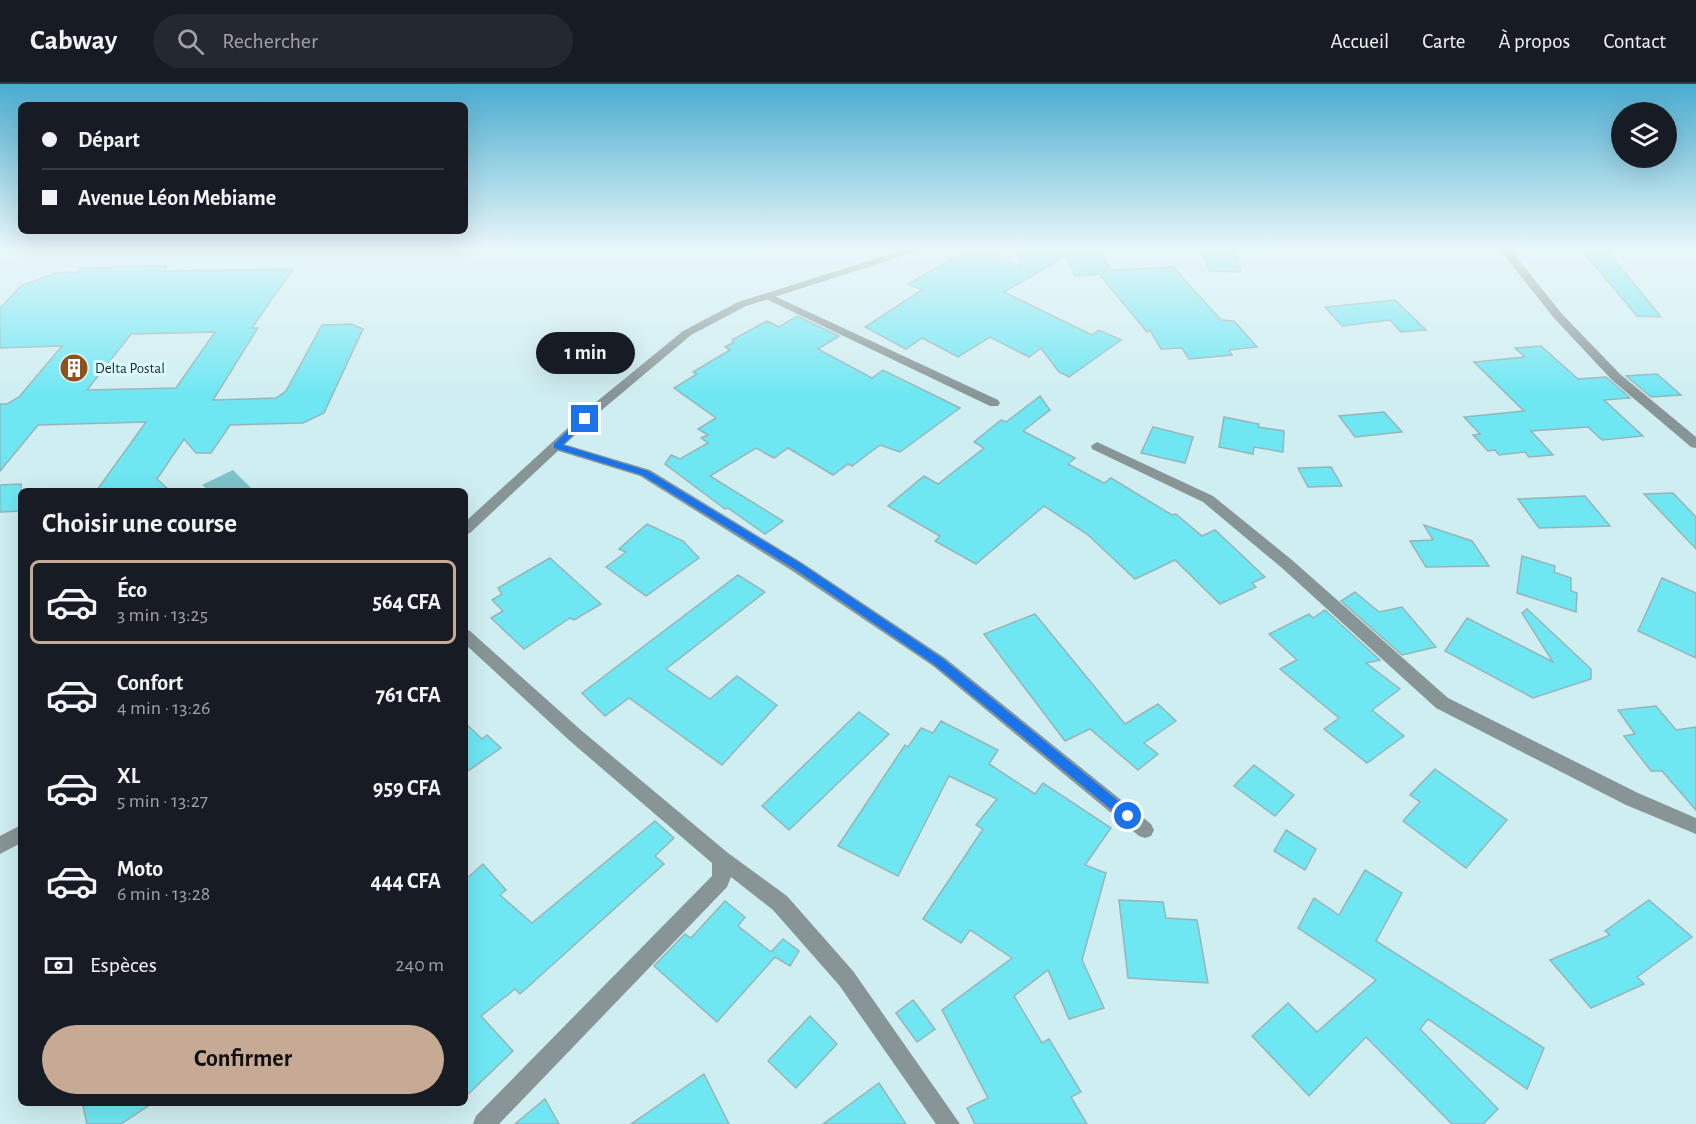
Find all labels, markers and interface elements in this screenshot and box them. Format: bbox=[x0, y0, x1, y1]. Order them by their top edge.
search box bbox=[153, 14, 573, 68]
icon: search bbox=[174, 25, 207, 58]
text: Cabway bbox=[30, 27, 117, 55]
text: Rechercher bbox=[222, 30, 318, 52]
text: Accueil bbox=[1331, 31, 1389, 52]
text: Carte bbox=[1422, 31, 1465, 52]
text: À propos bbox=[1498, 31, 1570, 52]
text: Contact bbox=[1603, 31, 1666, 52]
map controls bbox=[1611, 102, 1677, 168]
button: layers bbox=[1611, 102, 1677, 168]
text: Départ bbox=[78, 129, 140, 151]
text: Avenue Léon Mebiame bbox=[78, 187, 276, 209]
callout: 1 min bbox=[536, 332, 634, 374]
text: 1 min bbox=[564, 343, 607, 363]
building icon: Delta Postal bbox=[58, 352, 90, 384]
place label: Delta Postal bbox=[95, 361, 165, 376]
route end bbox=[571, 405, 598, 432]
text: Choisir une course bbox=[42, 510, 237, 537]
icon: car bbox=[45, 575, 99, 629]
text: Éco bbox=[117, 579, 147, 601]
text: 564 CFA bbox=[372, 591, 441, 613]
text: 3 min · 13:25 bbox=[117, 605, 208, 625]
icon: car bbox=[45, 668, 99, 722]
text: Confort bbox=[117, 672, 183, 694]
text: 761 CFA bbox=[376, 684, 441, 706]
text: 4 min · 13:26 bbox=[117, 698, 210, 718]
icon: car bbox=[45, 761, 99, 815]
text: XL bbox=[117, 765, 140, 787]
text: 959 CFA bbox=[373, 777, 441, 799]
text: 5 min · 13:27 bbox=[117, 791, 208, 811]
route start bbox=[1114, 802, 1141, 829]
icon: car bbox=[45, 854, 99, 908]
text: Moto bbox=[117, 858, 163, 880]
text: 444 CFA bbox=[370, 870, 441, 892]
text: 6 min · 13:28 bbox=[117, 884, 210, 904]
icon: cash bbox=[42, 949, 75, 982]
text: Espèces bbox=[90, 954, 157, 976]
text: 240 m bbox=[395, 955, 444, 975]
button: Confirmer bbox=[42, 1025, 444, 1094]

